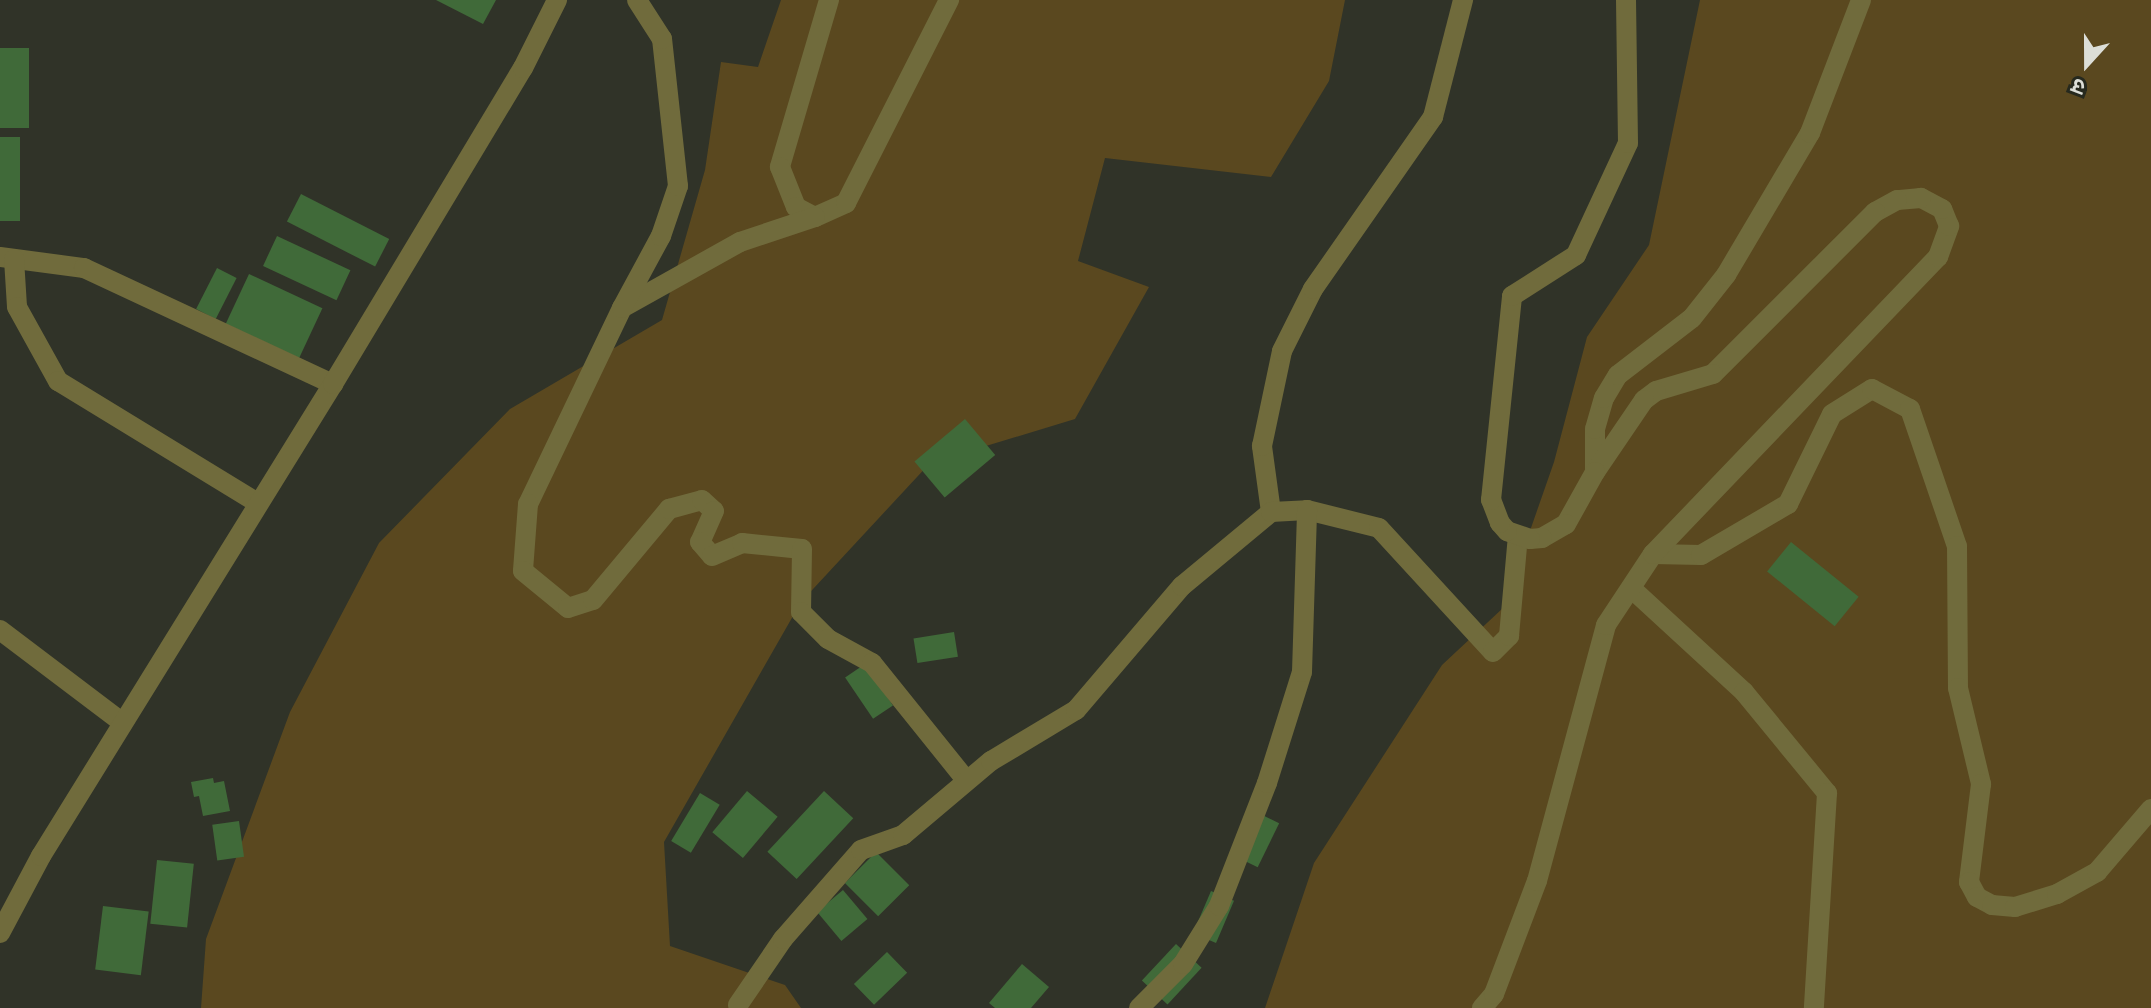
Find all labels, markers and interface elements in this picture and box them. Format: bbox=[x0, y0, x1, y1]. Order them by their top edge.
north arrow bbox=[2047, 24, 2127, 104]
text: उ bbox=[2068, 73, 2089, 101]

